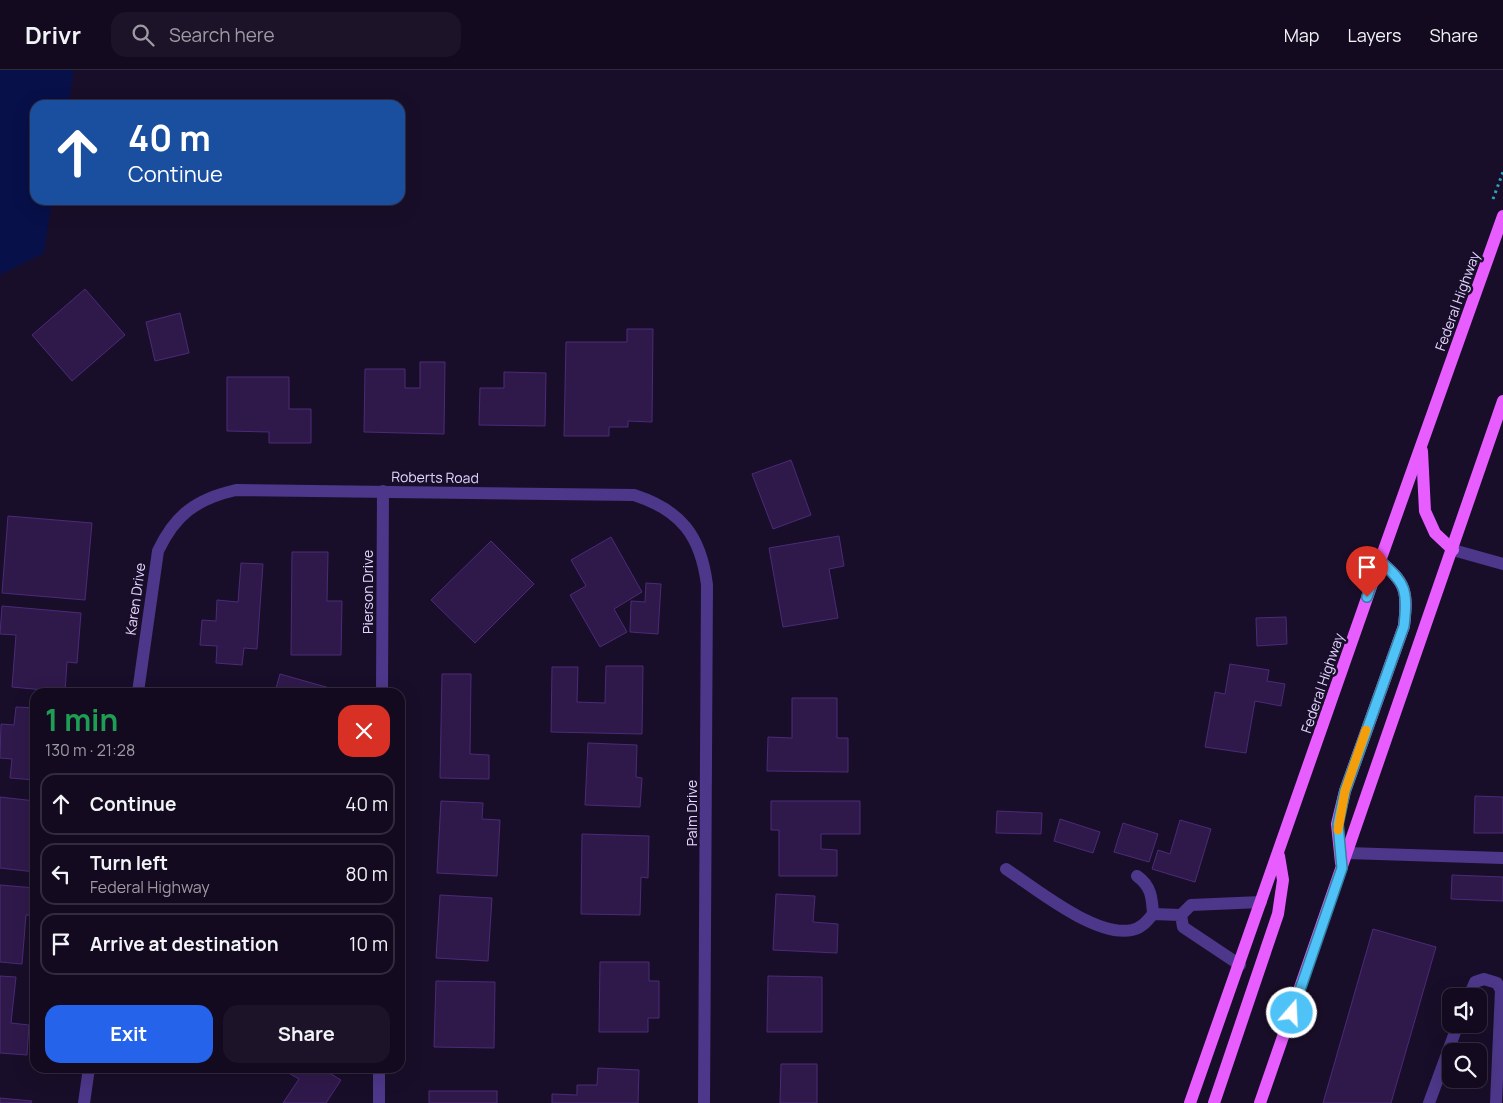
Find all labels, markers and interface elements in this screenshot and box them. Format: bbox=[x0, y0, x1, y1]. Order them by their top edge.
search box bbox=[111, 12, 461, 57]
text: Drivr bbox=[25, 18, 81, 51]
icon: search bbox=[129, 21, 157, 49]
text: Search here bbox=[169, 22, 275, 48]
text: Map bbox=[1284, 23, 1319, 47]
text: Layers bbox=[1347, 23, 1401, 47]
text: Share bbox=[1429, 23, 1478, 47]
text: 40 m bbox=[128, 114, 211, 162]
icon: ahead bbox=[45, 120, 110, 185]
text: Continue bbox=[128, 159, 223, 189]
street label: Federal Highway bbox=[1430, 248, 1484, 353]
street label: Roberts Road bbox=[391, 467, 479, 487]
pin bbox=[1346, 546, 1388, 597]
street label: Pierson Drive bbox=[358, 550, 377, 634]
icon: arrive bbox=[1353, 553, 1381, 581]
street label: Karen Drive bbox=[121, 562, 149, 636]
street label: Federal Highway bbox=[1296, 630, 1348, 736]
text: 1 min bbox=[45, 699, 118, 740]
button: close bbox=[338, 705, 390, 757]
text: 130 m · 21:28 bbox=[45, 739, 135, 761]
street label: Palm Drive bbox=[682, 780, 701, 846]
icon: ahead bbox=[47, 790, 75, 818]
text: Continue bbox=[90, 791, 176, 817]
text: 40 m bbox=[345, 791, 388, 817]
text: Turn left bbox=[90, 850, 168, 876]
icon: left bbox=[47, 860, 75, 888]
text: 80 m bbox=[345, 861, 388, 887]
text: Federal Highway bbox=[90, 876, 210, 898]
icon: arrive bbox=[47, 930, 75, 958]
text: Arrive at destination bbox=[90, 931, 279, 957]
text: 10 m bbox=[349, 931, 388, 957]
position arrow bbox=[1265, 986, 1317, 1038]
map controls bbox=[1442, 988, 1487, 1088]
button: sound bbox=[1442, 988, 1487, 1033]
button: Exit bbox=[45, 1005, 213, 1063]
button: Share bbox=[223, 1005, 390, 1063]
button: search bbox=[1442, 1043, 1487, 1088]

